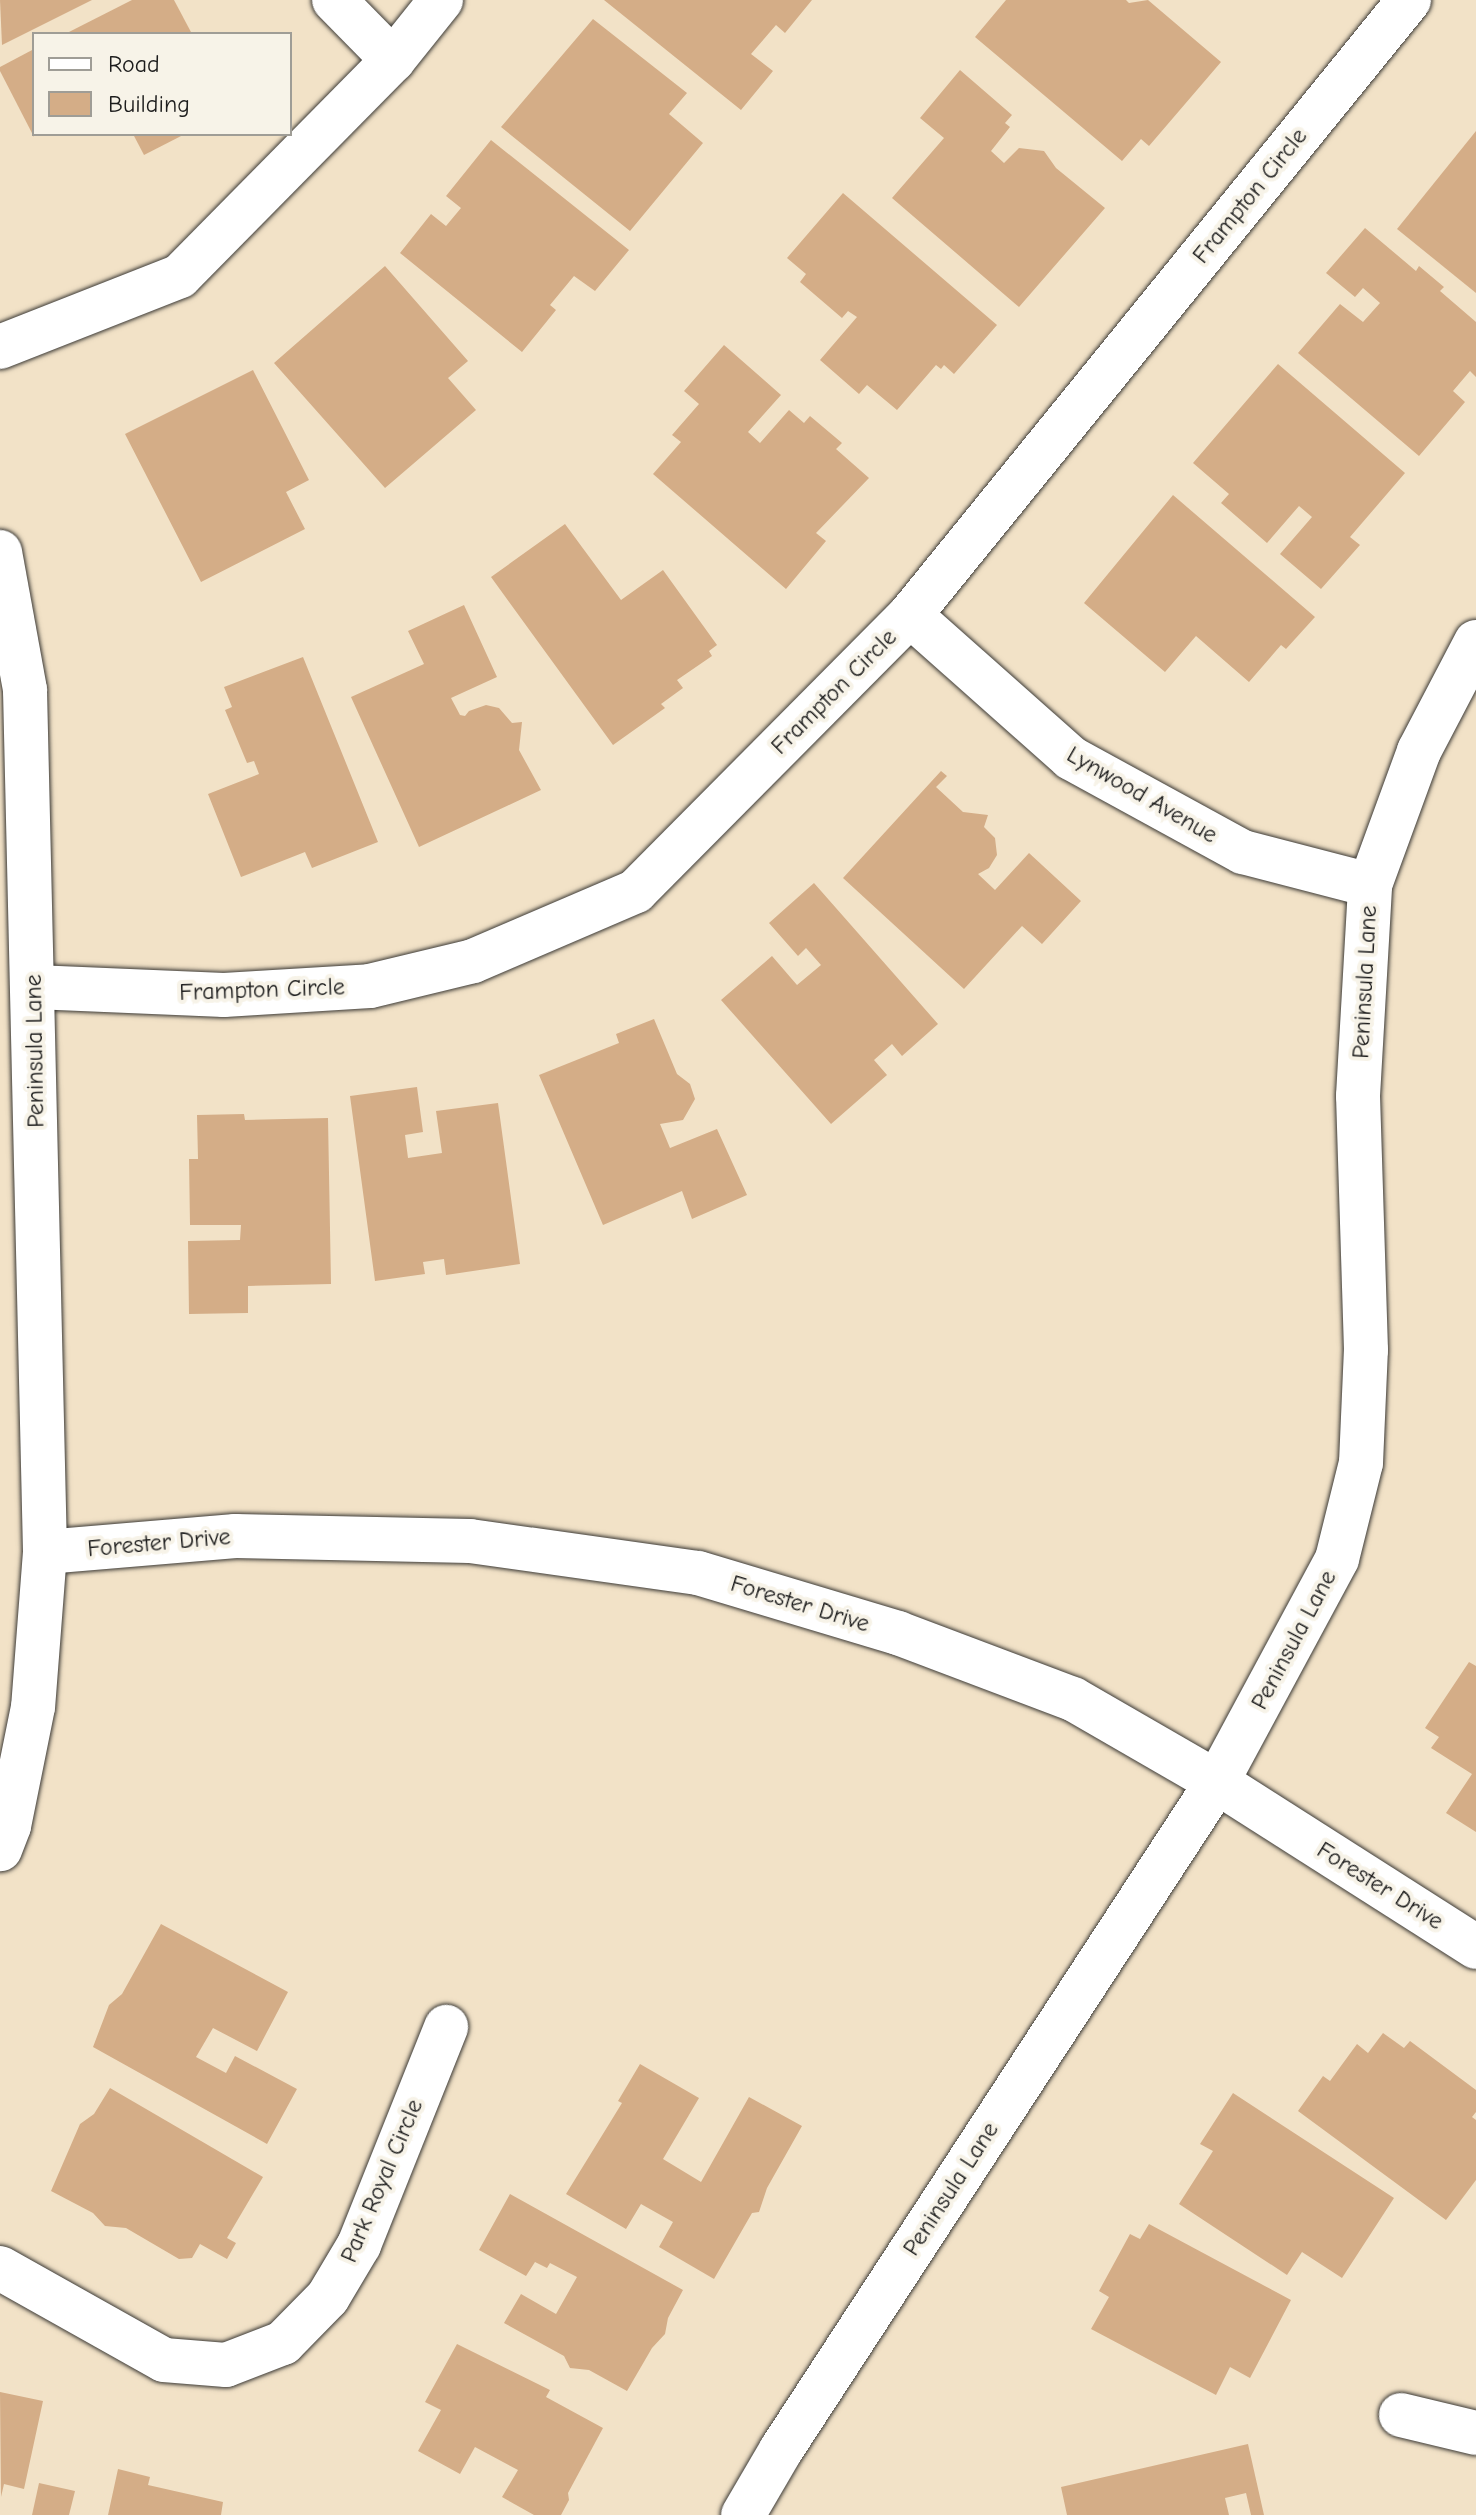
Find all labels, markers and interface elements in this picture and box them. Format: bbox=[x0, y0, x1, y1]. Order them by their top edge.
legend bbox=[32, 32, 292, 136]
text: Road bbox=[108, 50, 160, 78]
text: Building bbox=[108, 90, 190, 118]
street label: Frampton Circle bbox=[1187, 123, 1313, 269]
street label: Frampton Circle bbox=[765, 623, 903, 761]
street label: Lynwood Avenue bbox=[1062, 740, 1222, 850]
street label: Peninsula Lane bbox=[1347, 905, 1383, 1059]
street label: Frampton Circle bbox=[179, 973, 345, 1007]
street label: Peninsula Lane bbox=[19, 974, 51, 1128]
street label: Forester Drive bbox=[86, 1522, 232, 1564]
street label: Peninsula Lane bbox=[1245, 1565, 1343, 1715]
street label: Forester Drive bbox=[727, 1569, 873, 1639]
street label: Forester Drive bbox=[1311, 1836, 1449, 1936]
street label: Park Royal Circle bbox=[335, 2095, 429, 2267]
street label: Peninsula Lane bbox=[897, 2117, 1005, 2261]

